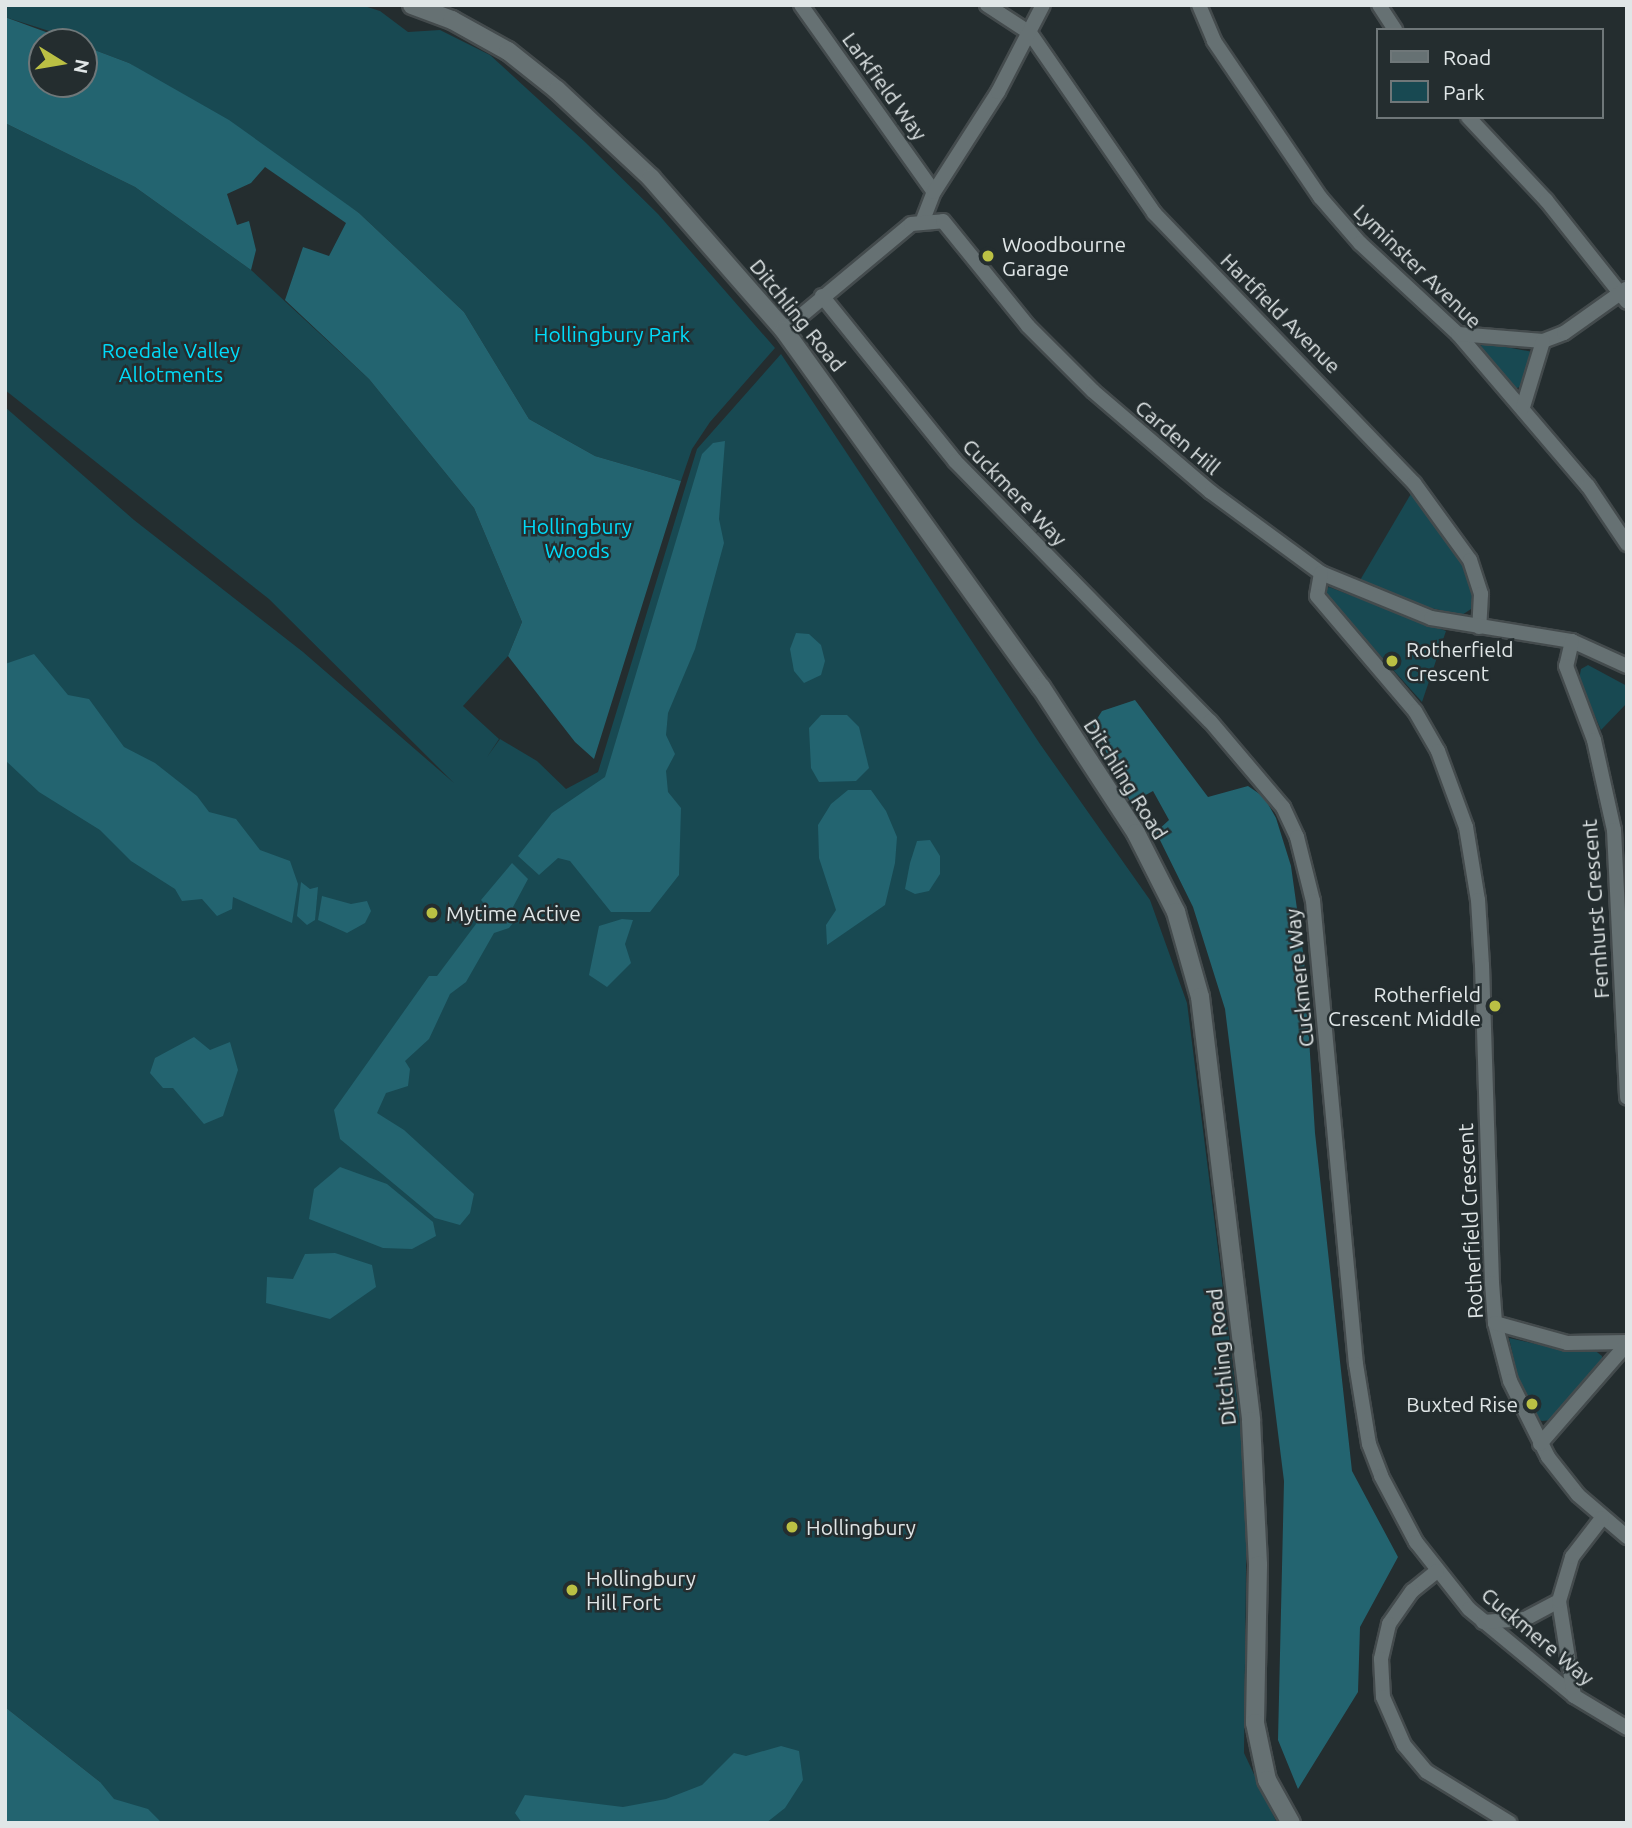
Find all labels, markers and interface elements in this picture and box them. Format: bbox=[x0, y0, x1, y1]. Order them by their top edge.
street label: Larkfield Way bbox=[837, 27, 933, 145]
north arrow bbox=[28, 28, 98, 98]
legend bbox=[1376, 28, 1604, 119]
text: Road bbox=[1443, 45, 1491, 69]
text: N bbox=[69, 58, 94, 76]
text: Park bbox=[1443, 80, 1485, 104]
street label: Lyminster Avenue bbox=[1349, 199, 1487, 333]
place label: Woodbourne Garage bbox=[1002, 231, 1126, 281]
marker: Woodbourne Garage bbox=[980, 248, 996, 264]
street label: Hartfield Avenue bbox=[1216, 248, 1346, 378]
street label: Ditchling Road bbox=[745, 254, 851, 376]
park label: Hollingbury Park bbox=[534, 321, 690, 347]
park label: Roedale Valley Allotments bbox=[102, 337, 240, 387]
street label: Carden Hill bbox=[1130, 394, 1226, 480]
street label: Cuckmere Way bbox=[958, 433, 1072, 551]
park label: Hollingbury Woods bbox=[522, 513, 632, 563]
place label: Rotherfield Crescent bbox=[1406, 636, 1514, 686]
marker: Rotherfield Crescent bbox=[1384, 653, 1400, 669]
street label: Ditchling Road bbox=[1079, 714, 1173, 844]
street label: Fernhurst Crescent bbox=[1576, 818, 1614, 1000]
place label: Mytime Active bbox=[446, 900, 581, 926]
marker: Mytime Active bbox=[424, 905, 440, 921]
street label: Cuckmere Way bbox=[1279, 908, 1319, 1048]
place label: Rotherfield Crescent Middle bbox=[1328, 981, 1481, 1031]
marker: Rotherfield Crescent Middle bbox=[1487, 998, 1503, 1014]
street label: Rotherfield Crescent bbox=[1452, 1123, 1488, 1319]
street label: Ditchling Road bbox=[1201, 1287, 1241, 1427]
place label: Buxted Rise bbox=[1406, 1391, 1518, 1417]
marker: Buxted Rise bbox=[1524, 1396, 1540, 1412]
place label: Hollingbury bbox=[806, 1514, 916, 1540]
marker: Hollingbury bbox=[784, 1519, 800, 1535]
place label: Hollingbury Hill Fort bbox=[586, 1565, 696, 1615]
marker: Hollingbury Hill Fort bbox=[564, 1582, 580, 1598]
street label: Cuckmere Way bbox=[1477, 1582, 1599, 1690]

